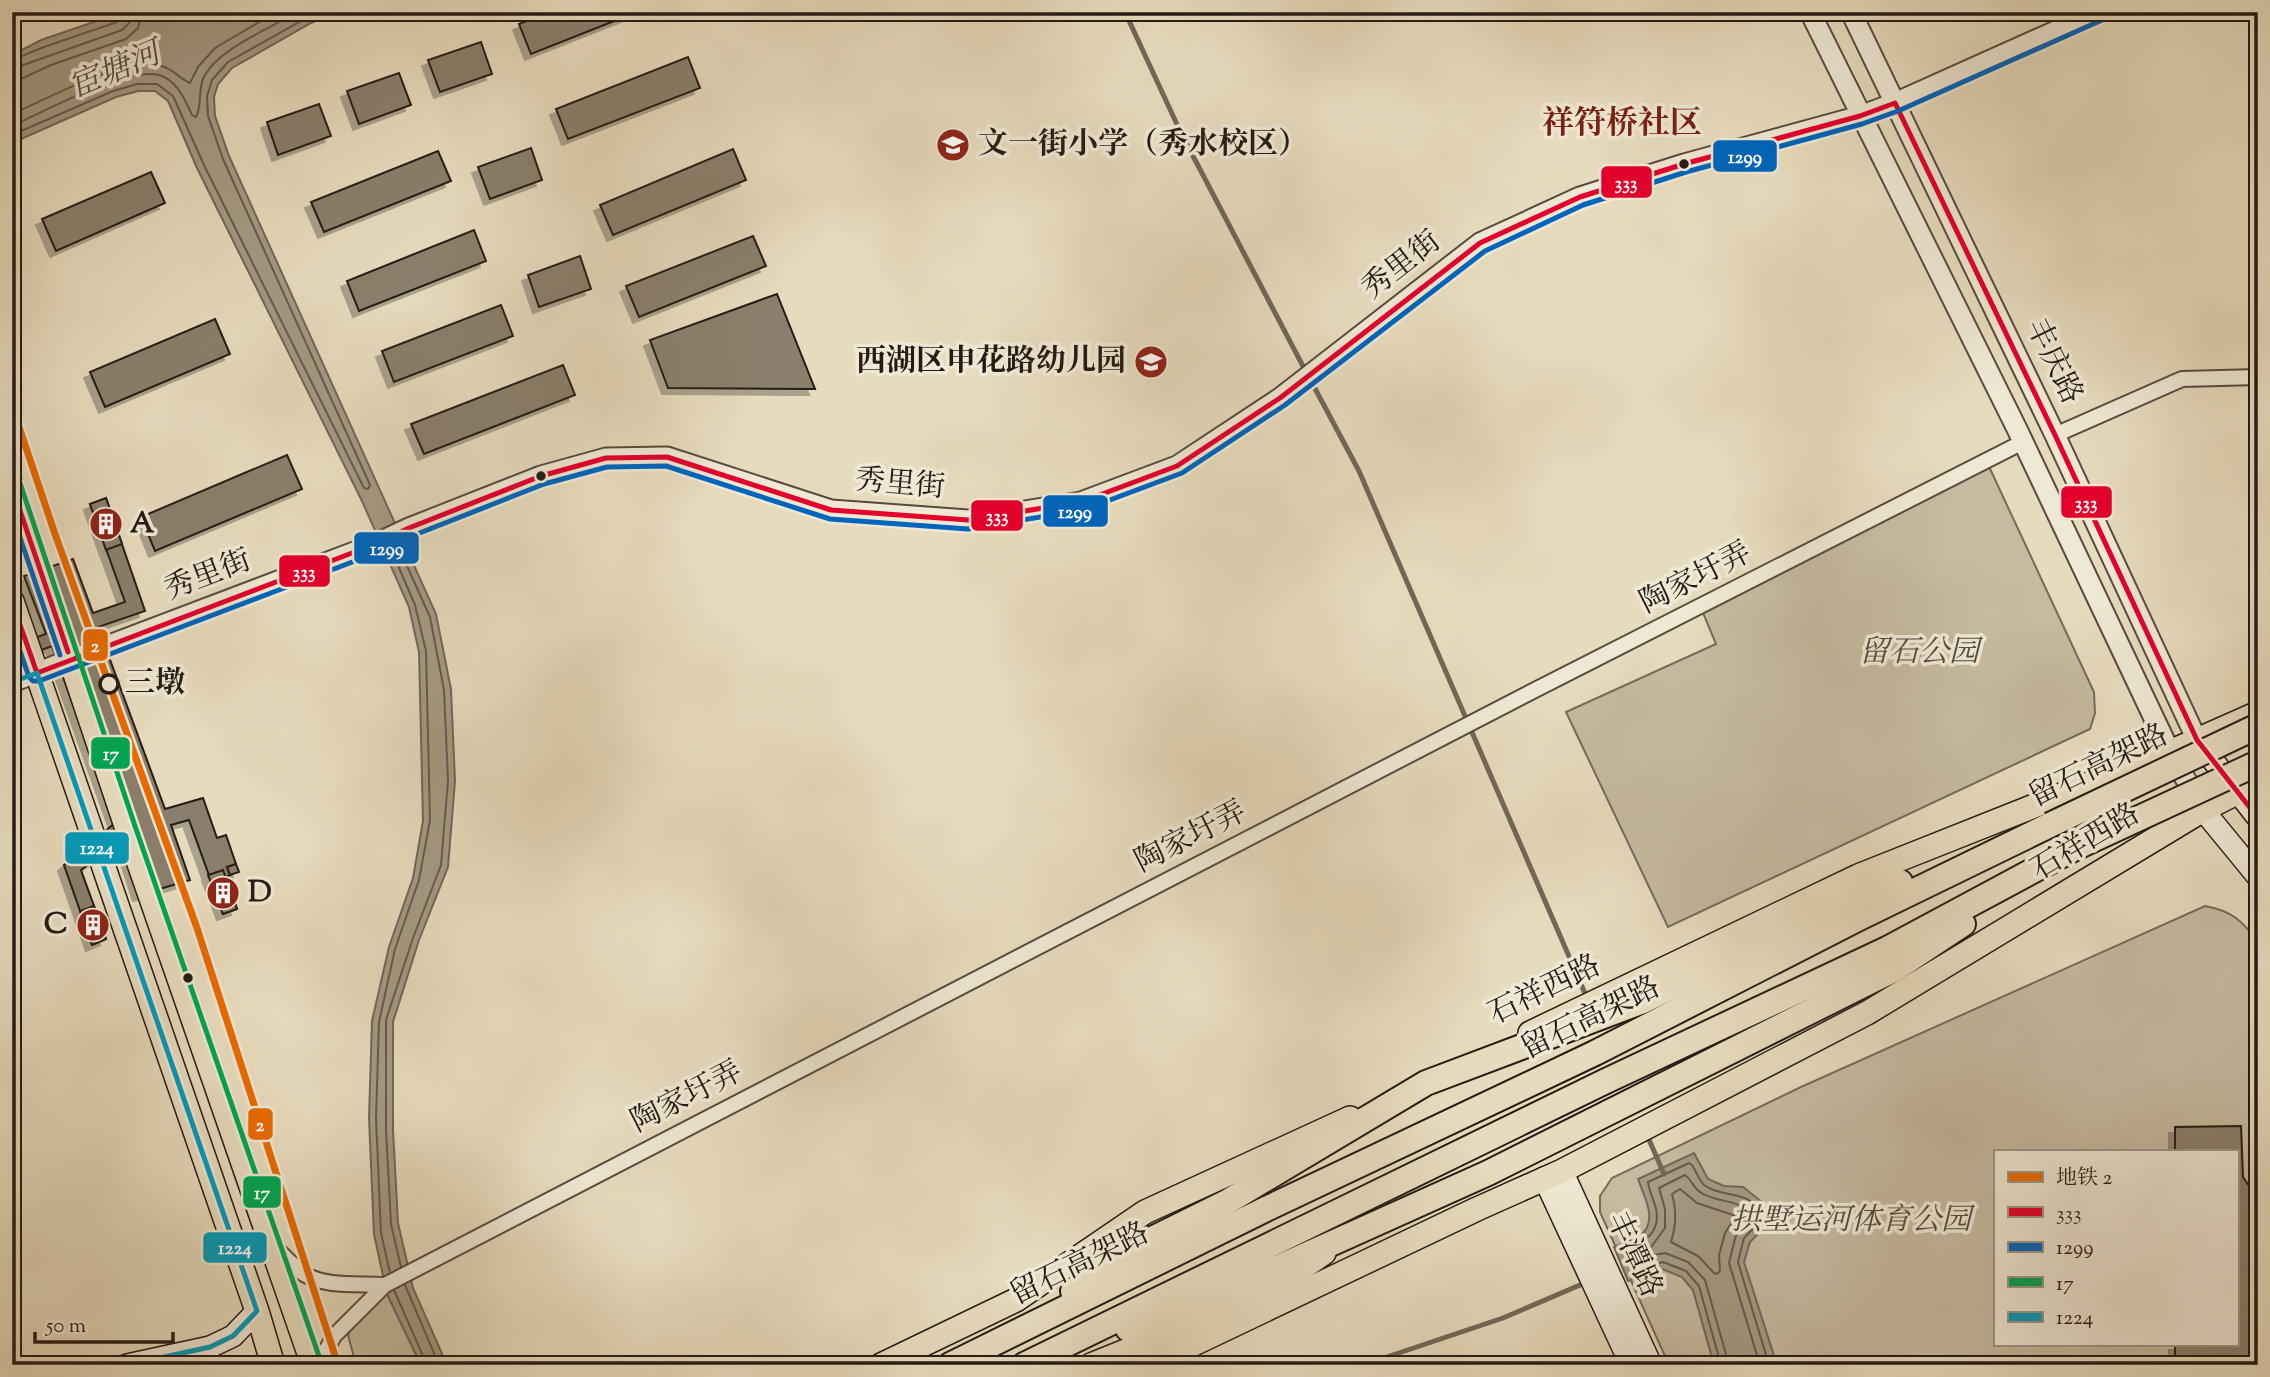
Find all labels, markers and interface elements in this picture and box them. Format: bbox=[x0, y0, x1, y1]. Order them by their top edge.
water label: 宦塘河 bbox=[62, 30, 173, 112]
district label: 祥符桥社区 bbox=[1542, 102, 1702, 148]
place label: 文一街小学（秀水校区） bbox=[978, 124, 1308, 167]
school or university icon: 文一街小学（秀水校区） bbox=[934, 126, 972, 164]
line badge: 1299 bbox=[1712, 139, 1778, 173]
text: 1299 bbox=[1728, 145, 1762, 172]
unlabelled marker bbox=[1677, 157, 1691, 171]
line badge: 333 bbox=[1600, 165, 1653, 199]
text: 333 bbox=[1614, 171, 1638, 198]
street label: 秀里街 bbox=[1353, 221, 1451, 311]
street label: 丰庆路 bbox=[2014, 312, 2092, 412]
place label: 西湖区申花路幼儿园 bbox=[856, 341, 1126, 384]
school or university icon: 西湖区申花路幼儿园 bbox=[1132, 343, 1170, 381]
street label: 秀里街 bbox=[853, 460, 947, 510]
unlabelled marker bbox=[534, 469, 548, 483]
line badge: 333 bbox=[2060, 485, 2113, 519]
text: 333 bbox=[2074, 491, 2098, 518]
line badge: 1299 bbox=[1042, 494, 1109, 528]
line badge: 333 bbox=[970, 499, 1024, 532]
text: 1299 bbox=[1058, 500, 1092, 527]
place label: A bbox=[130, 503, 155, 546]
text: 333 bbox=[985, 504, 1009, 531]
building icon: A bbox=[87, 505, 125, 543]
line badge: 1299 bbox=[353, 531, 420, 565]
street label: 陶家圩弄 bbox=[1633, 533, 1759, 625]
text: 1299 bbox=[370, 537, 404, 564]
street label: 秀里街 bbox=[158, 540, 258, 612]
line badge: 333 bbox=[278, 554, 331, 588]
text: 333 bbox=[292, 560, 316, 587]
line badge: 2 bbox=[82, 628, 109, 662]
park label: 留石公园 bbox=[1859, 632, 1983, 675]
text: 2 bbox=[91, 634, 100, 661]
place label: 三墩 bbox=[125, 663, 185, 706]
marker: 三墩 bbox=[99, 674, 119, 694]
street label: 留石高架路 bbox=[2022, 715, 2176, 819]
line badge: 17 bbox=[90, 736, 131, 770]
text: 17 bbox=[103, 742, 119, 769]
street label: 陶家圩弄 bbox=[1128, 792, 1254, 884]
street label: 石祥西路 bbox=[2023, 794, 2149, 892]
line badge: 1224 bbox=[64, 831, 130, 865]
text: 1224 bbox=[80, 836, 114, 863]
place label: D bbox=[248, 872, 272, 915]
building icon: D bbox=[204, 874, 242, 912]
place label: C bbox=[44, 904, 68, 947]
building icon: C bbox=[74, 906, 112, 944]
street label: 石祥西路 bbox=[1482, 945, 1608, 1037]
street label: 留石高架路 bbox=[1514, 967, 1668, 1071]
unlabelled marker bbox=[181, 971, 195, 985]
street label: 陶家圩弄 bbox=[624, 1052, 750, 1144]
line badge: 2 bbox=[247, 1107, 274, 1141]
text: 2 bbox=[256, 1113, 265, 1140]
legend bbox=[1994, 1150, 2238, 1346]
text: 地铁 2 bbox=[2056, 1164, 2112, 1194]
line badge: 17 bbox=[242, 1175, 282, 1209]
text: 17 bbox=[254, 1181, 270, 1208]
park label: 拱墅运河体育公园 bbox=[1731, 1200, 1975, 1243]
text: 333 bbox=[2056, 1200, 2081, 1230]
street label: 丰潭路 bbox=[1594, 1205, 1672, 1305]
street label: 留石高架路 bbox=[1003, 1213, 1157, 1317]
line badge: 1224 bbox=[202, 1231, 268, 1264]
text: 1299 bbox=[2056, 1234, 2093, 1264]
text: 1224 bbox=[218, 1236, 252, 1263]
text: 17 bbox=[2056, 1270, 2074, 1300]
scale bar bbox=[35, 1300, 173, 1344]
text: 1224 bbox=[2056, 1304, 2093, 1334]
text: 50 m bbox=[45, 1312, 86, 1342]

